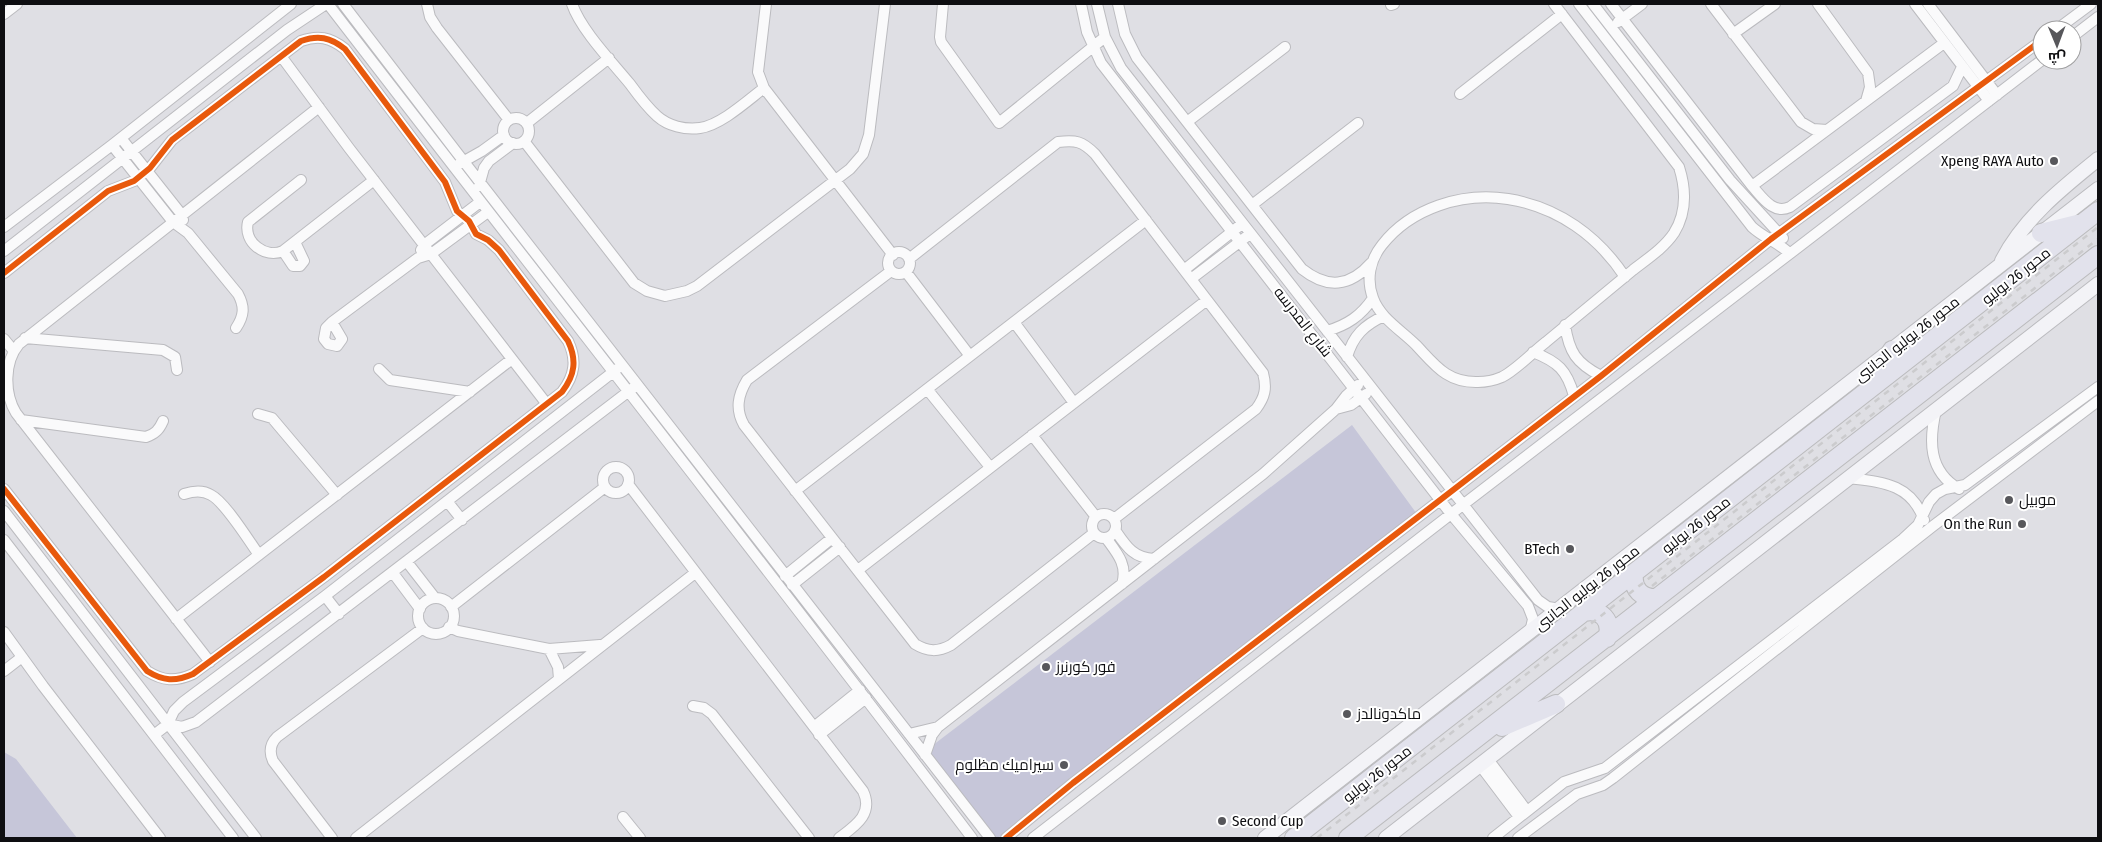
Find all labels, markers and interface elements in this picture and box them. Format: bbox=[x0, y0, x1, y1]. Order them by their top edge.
north arrow bbox=[2032, 20, 2082, 70]
text: ش bbox=[2048, 49, 2066, 66]
place label: Xpeng RAYA Auto bbox=[1941, 152, 2044, 170]
marker: Xpeng RAYA Auto bbox=[2048, 155, 2060, 167]
street label: محور 26 يوليو bbox=[1978, 244, 2054, 308]
street label: شارع المدرسه bbox=[1268, 283, 1336, 362]
street label: محور 26 يوليو الجانبى bbox=[1851, 292, 1964, 386]
place label: موبيل bbox=[2019, 491, 2056, 510]
street label: محور 26 يوليو bbox=[1658, 493, 1734, 557]
marker: موبيل bbox=[2003, 494, 2015, 506]
place label: On the Run bbox=[1943, 515, 2012, 533]
marker: On the Run bbox=[2016, 518, 2028, 530]
place label: BTech bbox=[1524, 540, 1560, 558]
street label: محور 26 يوليو الجانبى bbox=[1531, 541, 1644, 635]
marker: BTech bbox=[1564, 543, 1576, 555]
place label: فور كورنرز bbox=[1055, 658, 1116, 676]
marker: فور كورنرز bbox=[1040, 661, 1052, 673]
place label: ماكدونالدز bbox=[1356, 705, 1421, 723]
marker: ماكدونالدز bbox=[1341, 708, 1353, 720]
street label: محور 26 يوليو bbox=[1339, 742, 1415, 806]
place label: سيراميك مظلوم bbox=[955, 756, 1054, 775]
marker: سيراميك مظلوم bbox=[1058, 759, 1070, 771]
place label: Second Cup bbox=[1232, 812, 1304, 830]
marker: Second Cup bbox=[1216, 815, 1228, 827]

